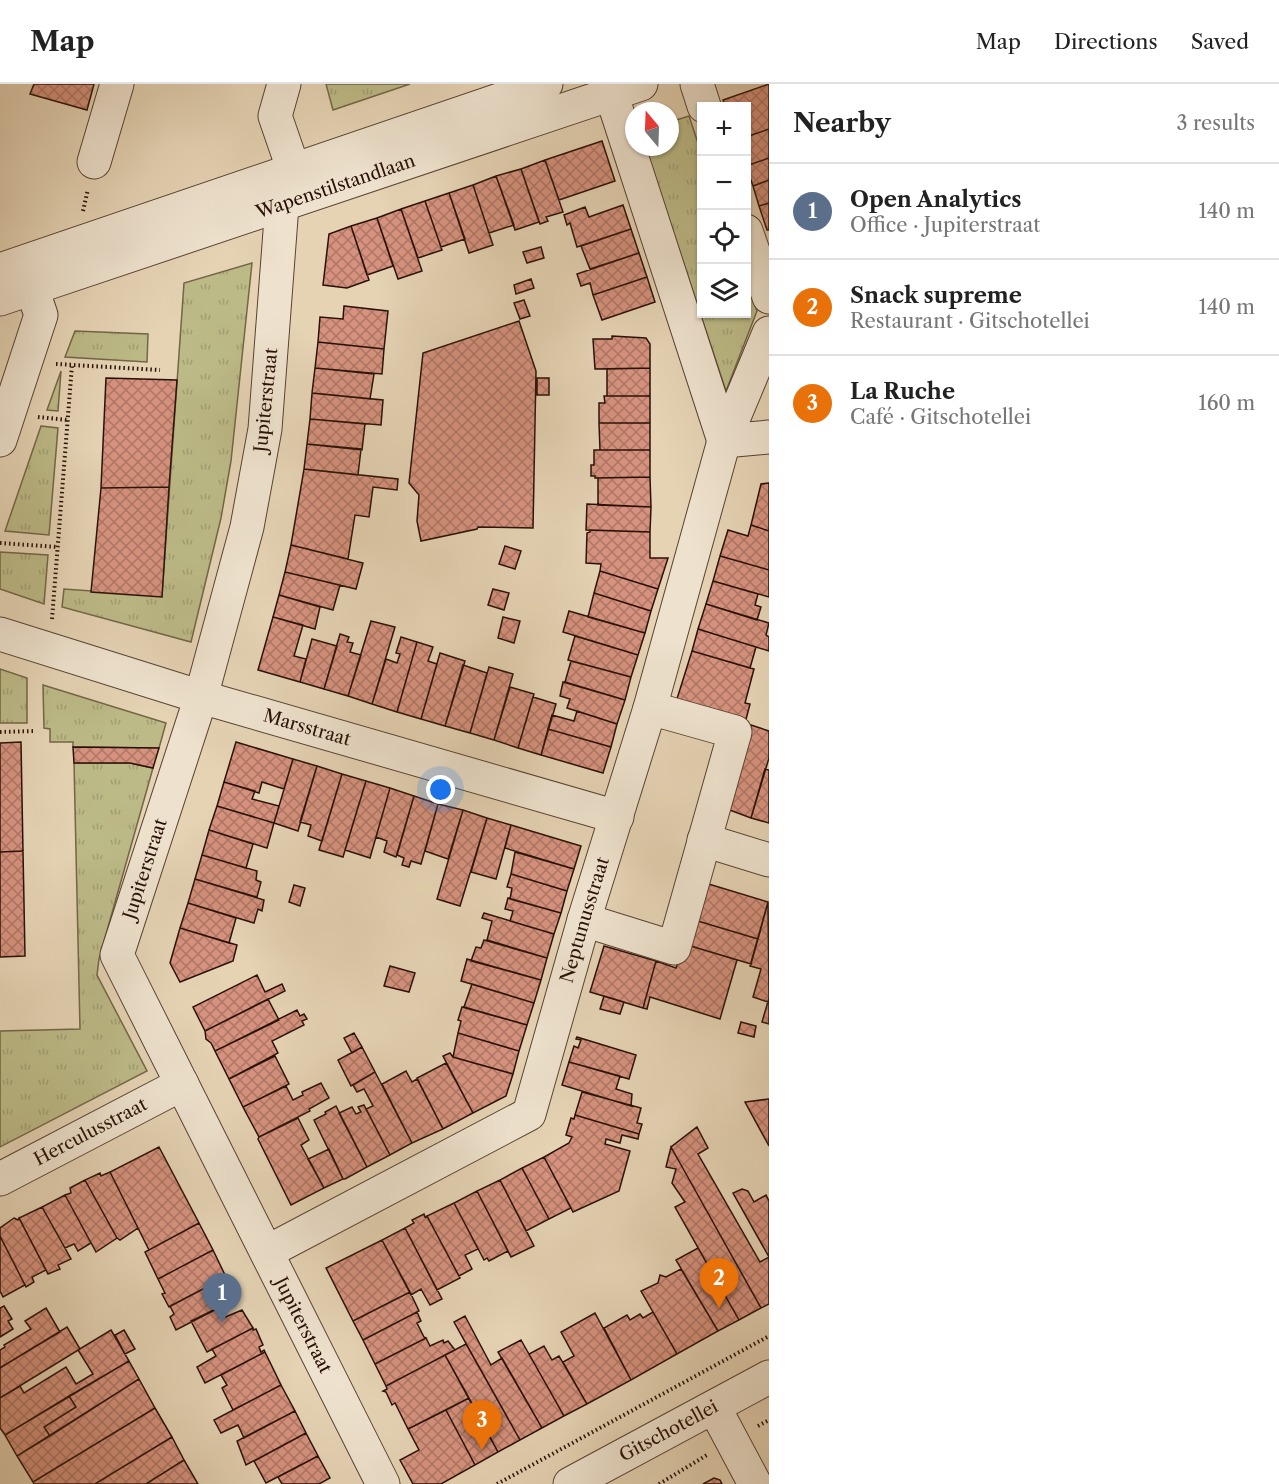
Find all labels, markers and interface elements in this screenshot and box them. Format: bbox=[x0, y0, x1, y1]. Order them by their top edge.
text: Map bbox=[30, 24, 94, 58]
text: Map bbox=[976, 29, 1021, 54]
text: Directions bbox=[1054, 29, 1158, 54]
text: Saved bbox=[1191, 29, 1249, 54]
north arrow bbox=[625, 102, 679, 156]
map controls bbox=[697, 102, 751, 318]
button: + bbox=[697, 102, 751, 156]
text: Nearby bbox=[793, 107, 891, 139]
text: 3 results bbox=[1177, 111, 1255, 135]
street label: Wapenstilstandlaan bbox=[252, 150, 418, 224]
button: − bbox=[697, 156, 751, 210]
text: Open Analytics bbox=[850, 186, 1022, 213]
text: 1 bbox=[808, 199, 817, 223]
text: 140 m bbox=[1198, 199, 1255, 223]
button: locate bbox=[697, 210, 751, 264]
text: Office · Jupiterstraat bbox=[850, 213, 1040, 237]
button: layers bbox=[697, 264, 751, 318]
text: Snack supreme bbox=[850, 282, 1022, 309]
text: 2 bbox=[807, 295, 818, 319]
text: 140 m bbox=[1198, 295, 1255, 319]
text: Restaurant · Gitschotellei bbox=[850, 309, 1090, 333]
street label: Jupiterstraat bbox=[249, 346, 282, 456]
text: La Ruche bbox=[850, 378, 955, 405]
text: 3 bbox=[807, 391, 818, 415]
text: 160 m bbox=[1198, 391, 1255, 415]
text: Café · Gitschotellei bbox=[850, 405, 1031, 429]
street label: Marsstraat bbox=[261, 705, 354, 751]
your location bbox=[426, 775, 455, 804]
street label: Jupiterstraat bbox=[117, 815, 172, 925]
street label: Neptunusstraat bbox=[556, 854, 614, 985]
street label: Herculusstraat bbox=[30, 1093, 151, 1170]
pin: 2 bbox=[700, 1258, 738, 1308]
street label: Jupiterstraat bbox=[268, 1271, 337, 1377]
pin: 1 bbox=[202, 1274, 242, 1323]
street label: Gitschotellei bbox=[616, 1395, 722, 1466]
pin: 3 bbox=[462, 1400, 502, 1450]

